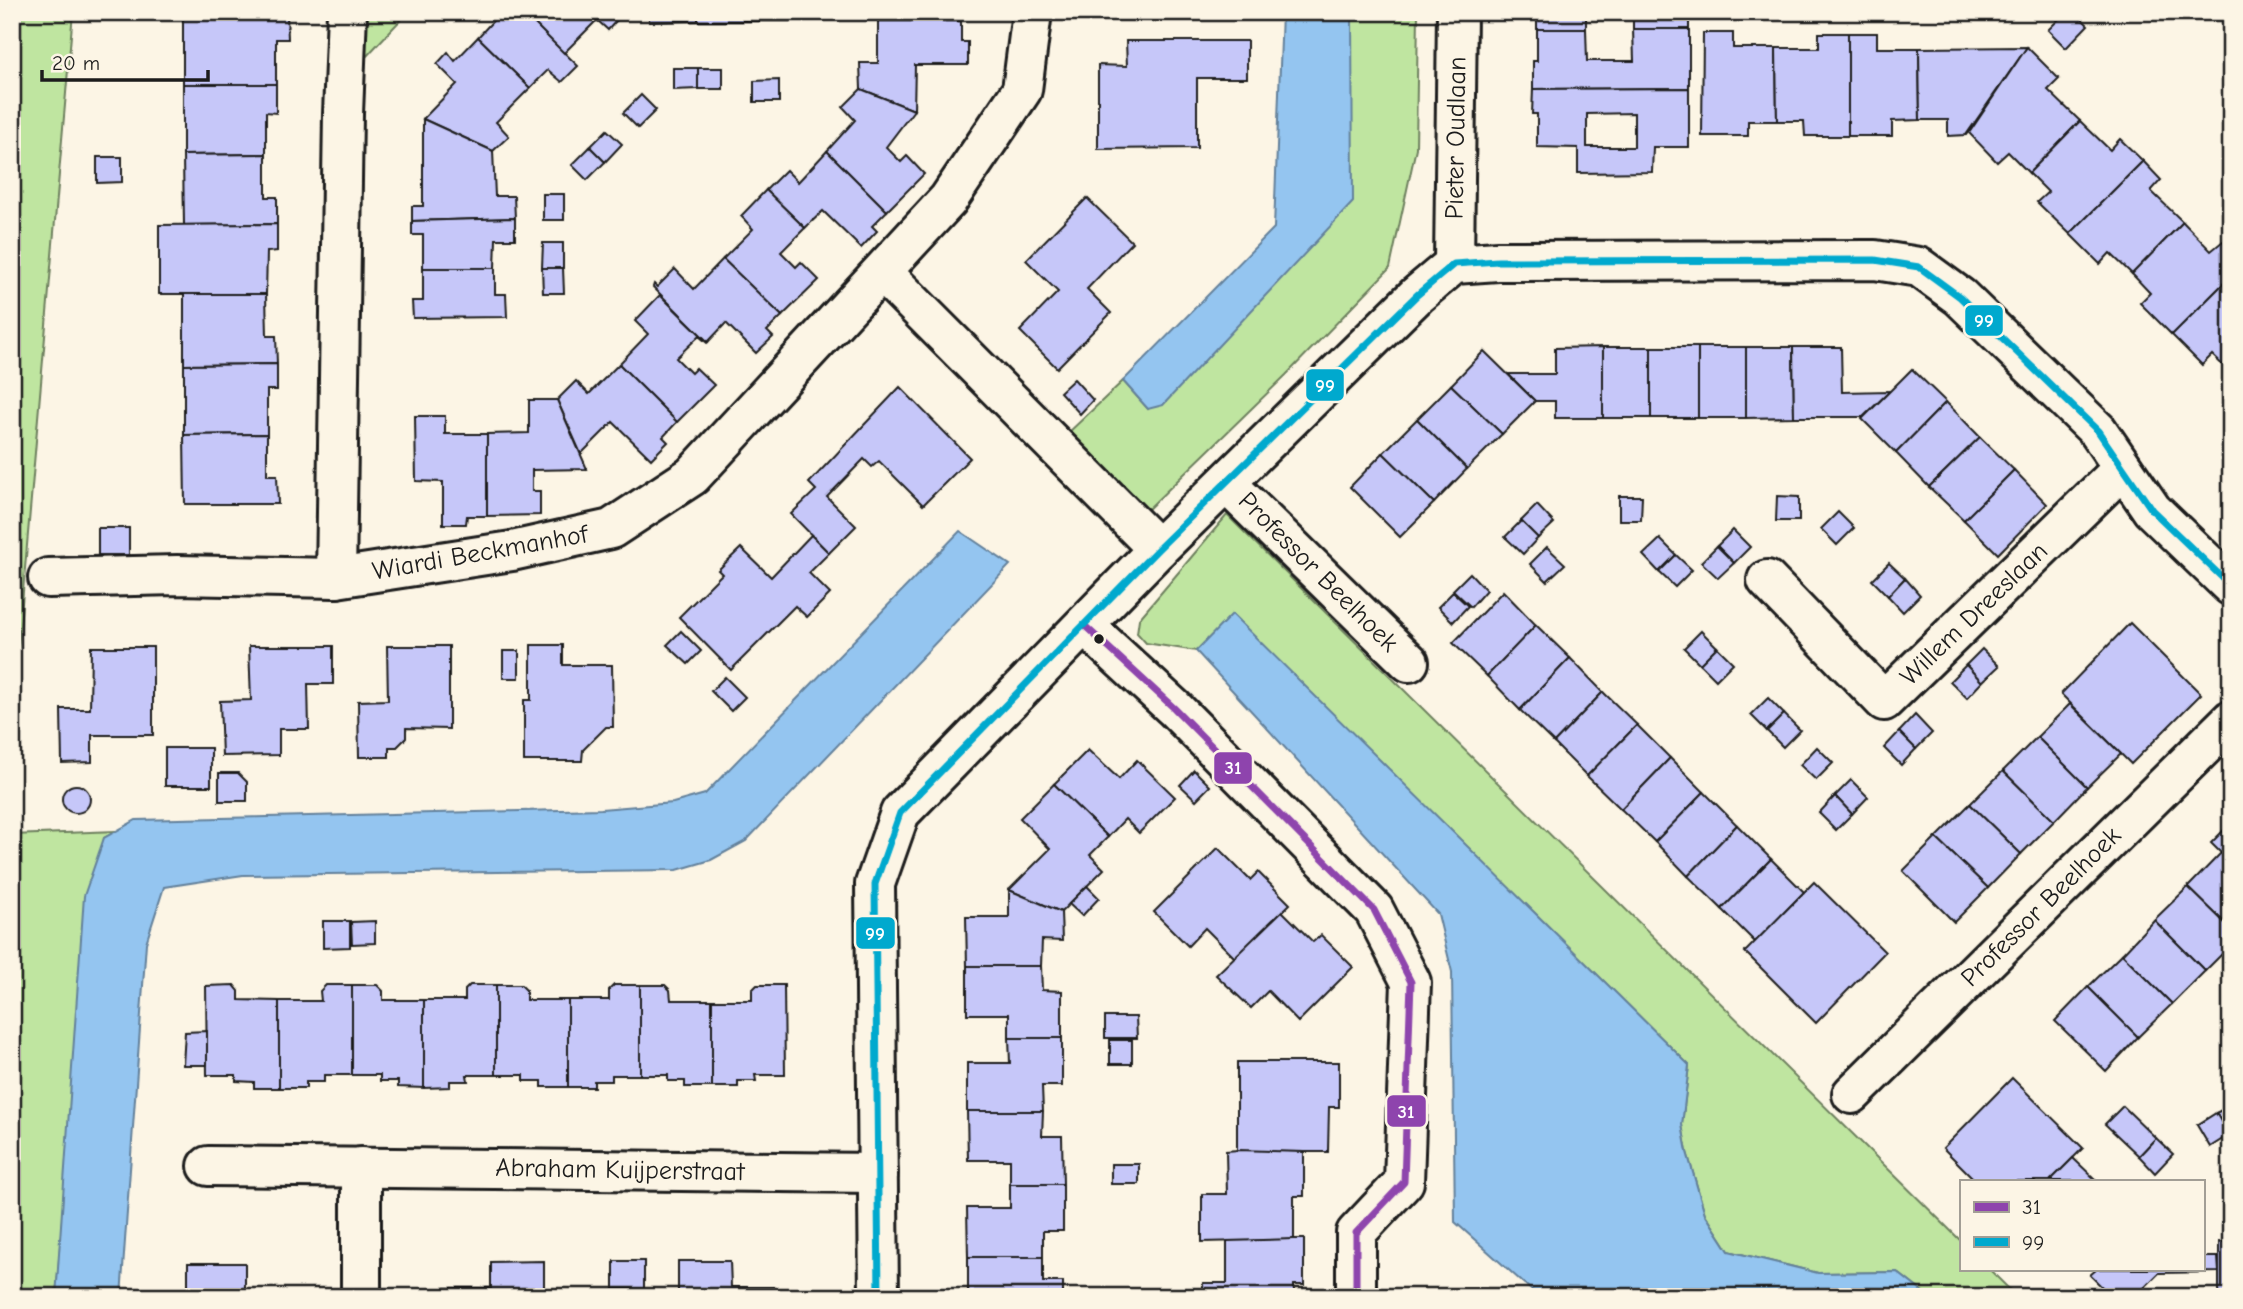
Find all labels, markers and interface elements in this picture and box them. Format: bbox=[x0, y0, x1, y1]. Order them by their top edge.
scale bar bbox=[42, 38, 208, 82]
text: 20 m bbox=[52, 51, 100, 75]
street label: Pieter Oudlaan bbox=[1440, 56, 1472, 220]
line badge: 99 bbox=[1964, 304, 2004, 337]
text: 99 bbox=[1974, 310, 1994, 332]
line badge: 99 bbox=[1305, 368, 1345, 402]
text: 99 bbox=[1315, 375, 1335, 397]
street label: Professor Beelhoek bbox=[1232, 486, 1404, 658]
street label: Wiardi Beckmanhof bbox=[370, 519, 592, 587]
street label: Willem Dreeslaan bbox=[1894, 536, 2054, 692]
unlabelled marker bbox=[1092, 632, 1106, 646]
line badge: 31 bbox=[1213, 751, 1253, 785]
text: 31 bbox=[1225, 757, 1241, 779]
street label: Professor Beelhoek bbox=[1955, 821, 2127, 993]
line badge: 99 bbox=[855, 916, 896, 950]
text: 99 bbox=[865, 923, 885, 945]
line badge: 31 bbox=[1386, 1094, 1427, 1128]
text: 31 bbox=[1398, 1101, 1414, 1123]
street label: Abraham Kuijperstraat bbox=[495, 1153, 746, 1187]
legend bbox=[1960, 1180, 2204, 1270]
text: 31 bbox=[2022, 1195, 2041, 1219]
text: 99 bbox=[2022, 1231, 2044, 1255]

